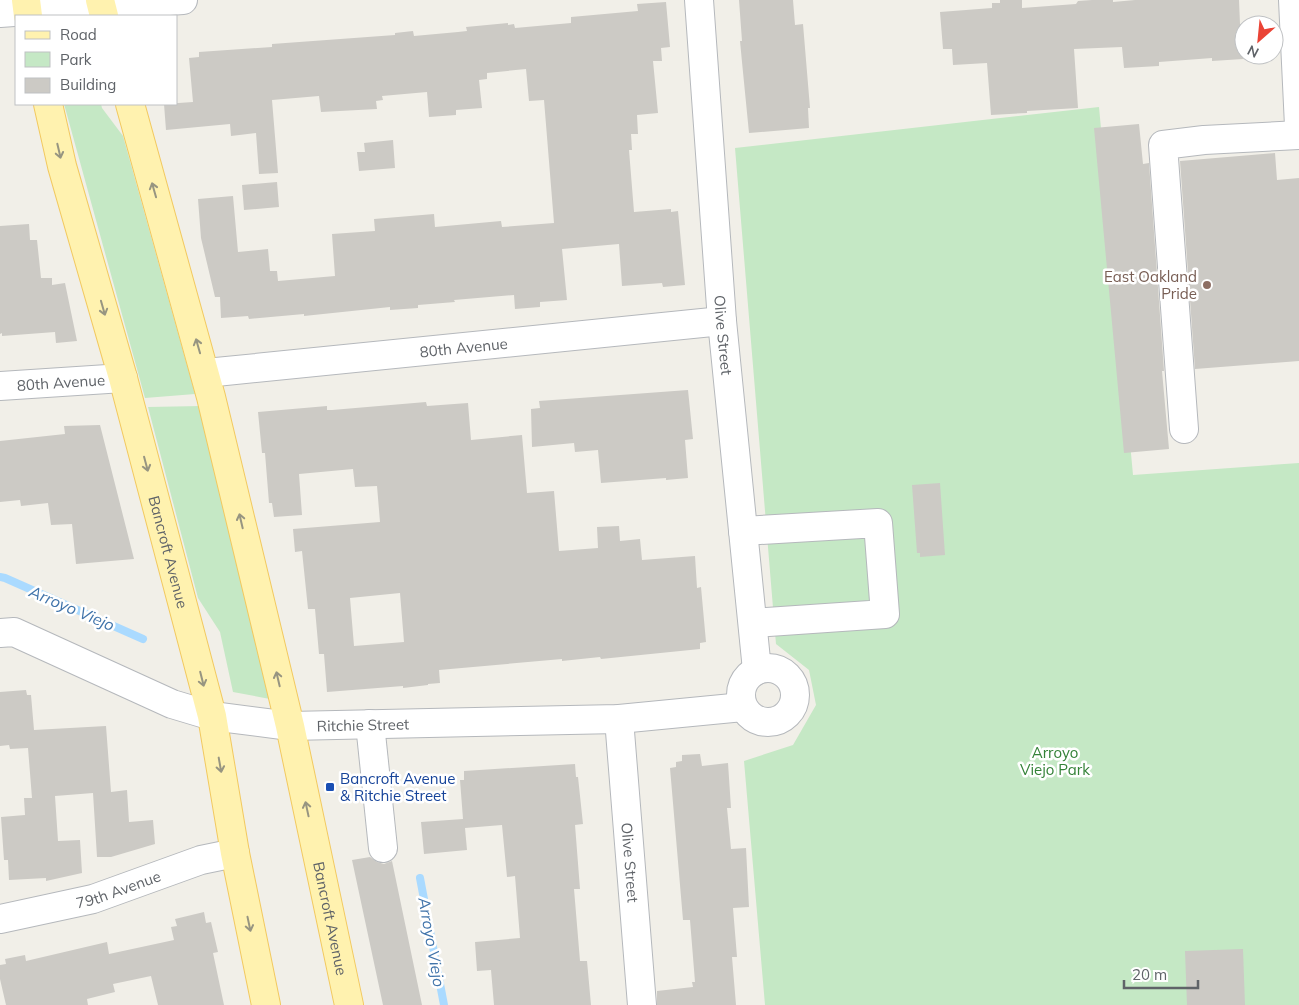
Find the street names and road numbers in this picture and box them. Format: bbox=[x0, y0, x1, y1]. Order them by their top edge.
street label: Olive Street bbox=[711, 294, 737, 376]
street label: 80th Avenue bbox=[419, 333, 509, 361]
street label: 80th Avenue bbox=[16, 370, 106, 394]
street label: Bancroft Avenue bbox=[145, 494, 193, 610]
street label: Ritchie Street bbox=[316, 714, 409, 735]
street label: Olive Street bbox=[618, 822, 643, 903]
street label: Bancroft Avenue bbox=[309, 860, 352, 977]
street label: 79th Avenue bbox=[74, 866, 163, 912]

